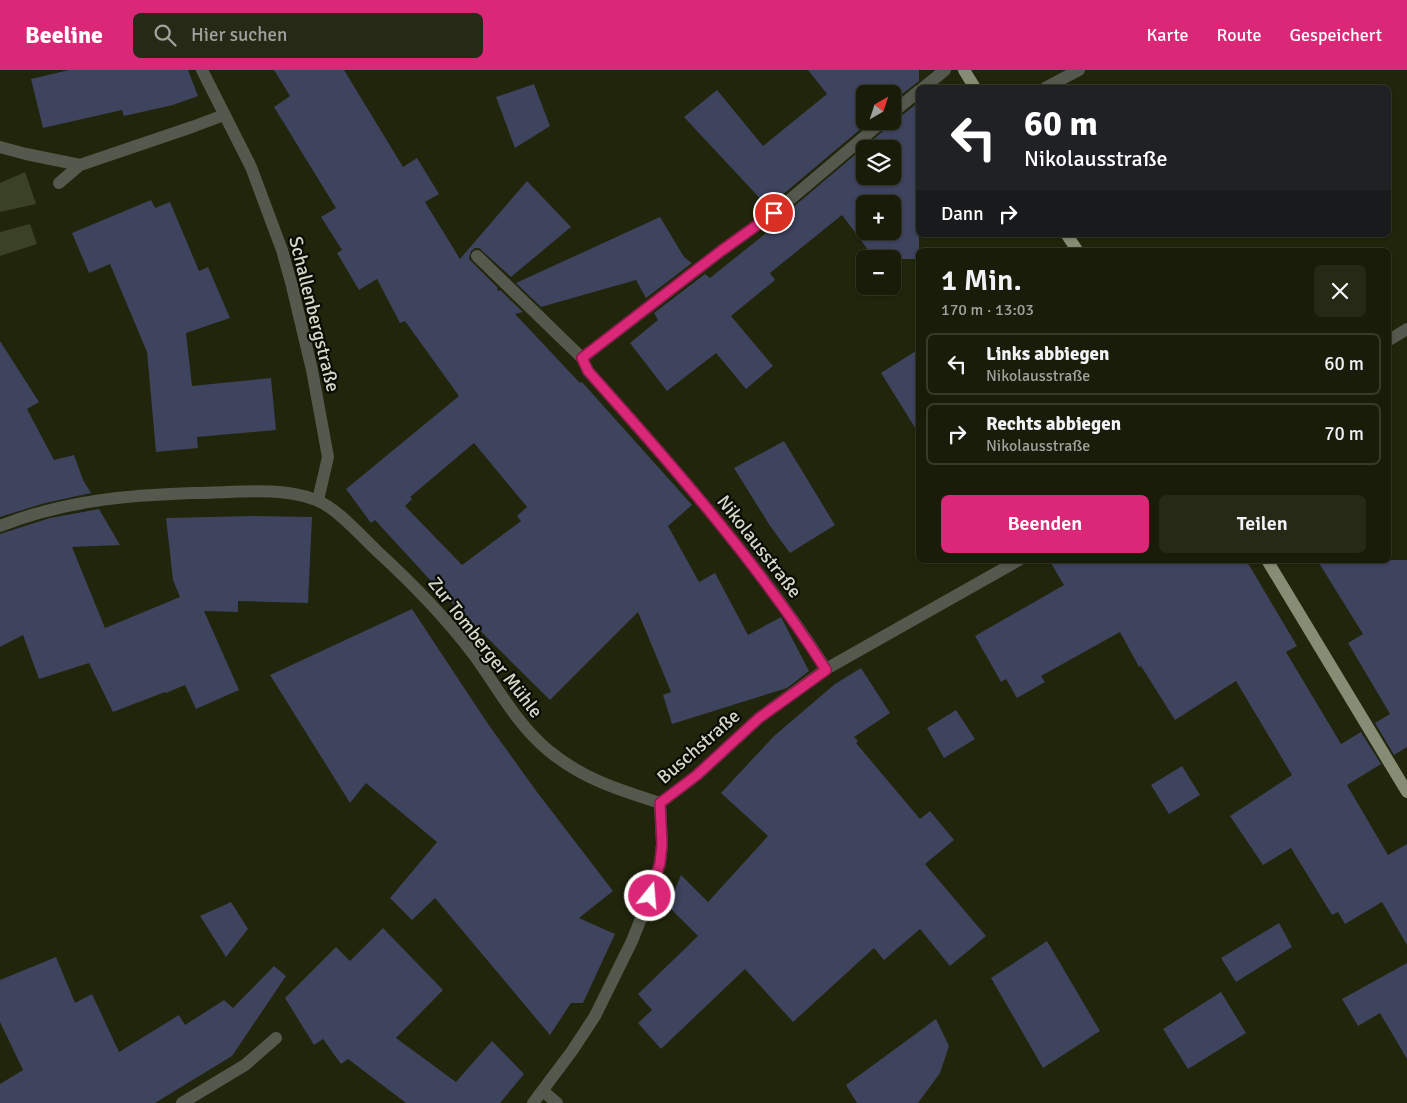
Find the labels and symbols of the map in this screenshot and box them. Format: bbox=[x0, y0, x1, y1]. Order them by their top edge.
north arrow bbox=[856, 85, 901, 130]
pin bbox=[753, 192, 795, 234]
street label: Schallenbergstraße bbox=[283, 234, 345, 394]
street label: Nikolausstraße bbox=[712, 490, 807, 603]
street label: Zur Tomberger Mühle bbox=[423, 572, 548, 723]
street label: Buschstraße bbox=[652, 704, 745, 789]
position arrow bbox=[623, 869, 675, 921]

